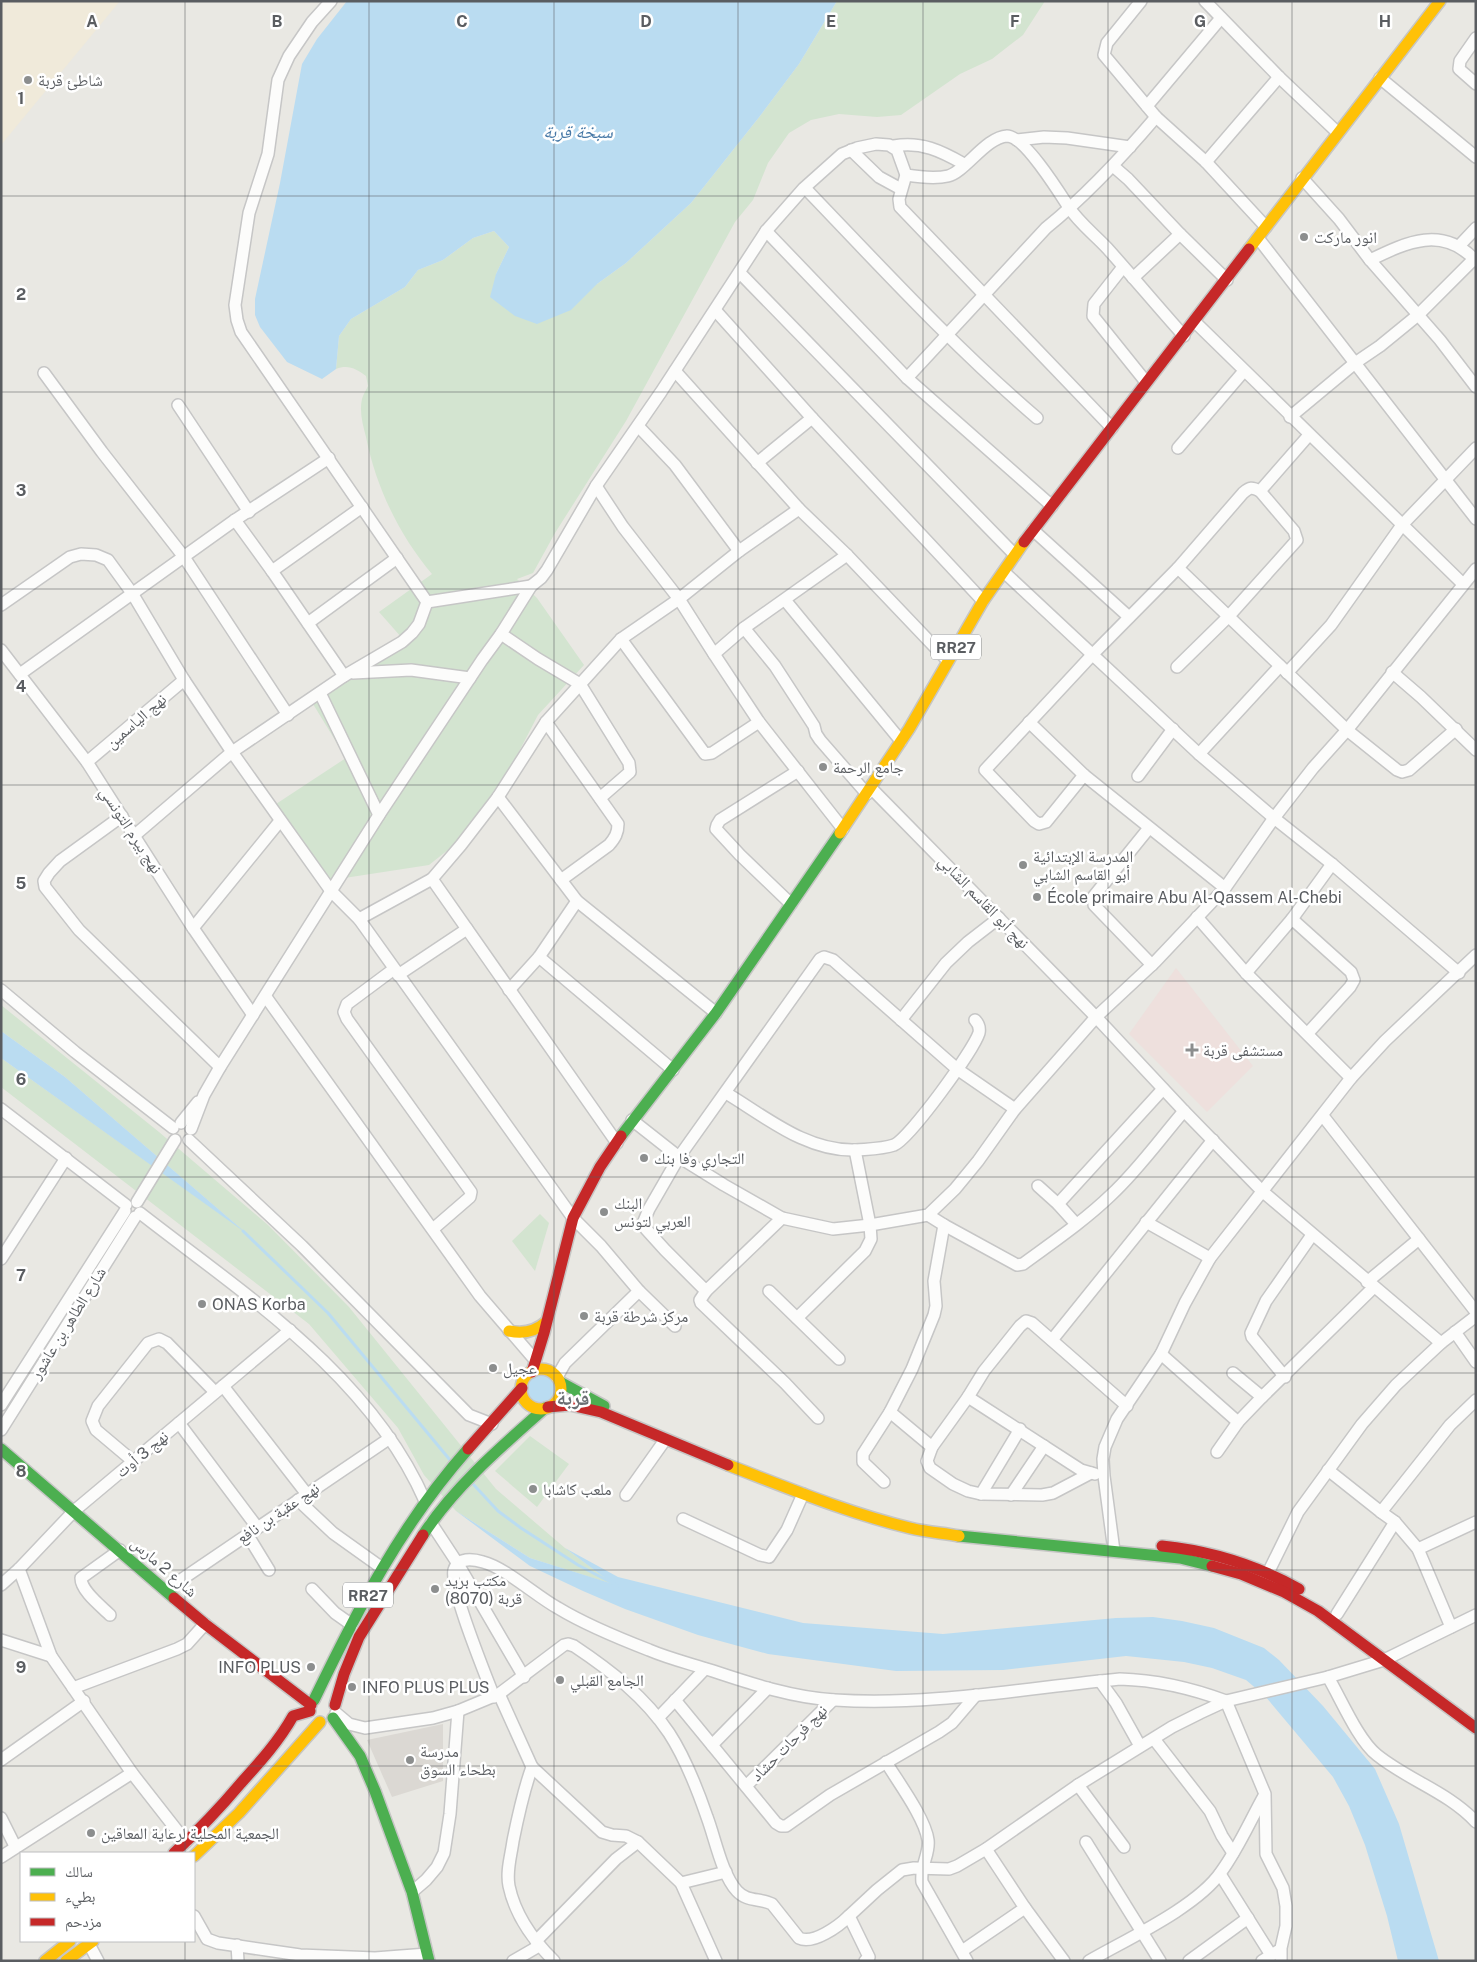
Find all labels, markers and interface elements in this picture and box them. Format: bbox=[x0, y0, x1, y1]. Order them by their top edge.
text: A bbox=[86, 12, 98, 31]
text: B bbox=[272, 12, 283, 31]
text: C bbox=[456, 12, 468, 31]
text: D bbox=[640, 12, 652, 31]
text: E bbox=[826, 12, 836, 31]
text: F bbox=[1010, 12, 1020, 31]
text: G bbox=[1194, 12, 1206, 31]
text: H bbox=[1379, 12, 1391, 31]
place label: شاطئ قربة bbox=[38, 71, 103, 91]
marker: شاطئ قربة bbox=[22, 74, 34, 86]
text: 1 bbox=[18, 89, 24, 108]
water label: سبخة قربة bbox=[543, 121, 613, 142]
place label: انور ماركت bbox=[1314, 228, 1377, 247]
marker: انور ماركت bbox=[1298, 231, 1310, 243]
text: 2 bbox=[16, 285, 26, 304]
text: 3 bbox=[16, 481, 26, 500]
road number: RR27 bbox=[931, 634, 981, 660]
text: 4 bbox=[16, 677, 27, 696]
street label: نهج الياسمين bbox=[102, 689, 171, 753]
place label: جامع الرحمة bbox=[833, 758, 904, 778]
marker: جامع الرحمة bbox=[817, 761, 829, 773]
street label: نهج بيرم التونسي bbox=[93, 783, 166, 879]
place label: المدرسة الإبتدائية أبو القاسم الشابي bbox=[1033, 847, 1133, 887]
street label: نهج أبو القاسم الشابي bbox=[933, 851, 1033, 955]
marker: المدرسة الإبتدائية أبو القاسم الشابي bbox=[1017, 859, 1029, 871]
text: 5 bbox=[16, 874, 27, 893]
place label: École primaire Abu Al-Qassem Al-Chebi bbox=[1047, 887, 1342, 907]
marker: École primaire Abu Al-Qassem Al-Chebi bbox=[1031, 891, 1043, 903]
place label: مستشفى قربة bbox=[1203, 1041, 1283, 1061]
marker: مستشفى قربة bbox=[1185, 1043, 1199, 1057]
text: 6 bbox=[16, 1070, 26, 1089]
place label: التجاري وفا بنك bbox=[654, 1149, 745, 1171]
marker: التجاري وفا بنك bbox=[638, 1152, 650, 1164]
place label: البنك العربي لتونس bbox=[614, 1194, 691, 1234]
marker: البنك العربي لتونس bbox=[598, 1206, 610, 1218]
street label: شارع الطاهر بن عاشور bbox=[25, 1264, 111, 1384]
text: 7 bbox=[16, 1266, 26, 1285]
place label: ONAS Korba bbox=[212, 1295, 306, 1314]
marker: ONAS Korba bbox=[196, 1298, 208, 1310]
place label: مركز شرطة قربة bbox=[594, 1307, 688, 1326]
marker: مركز شرطة قربة bbox=[578, 1310, 590, 1322]
place label: عجيل bbox=[503, 1359, 537, 1379]
marker: عجيل bbox=[487, 1362, 499, 1374]
district label: قربة bbox=[557, 1385, 589, 1410]
street label: نهج 3 أوت bbox=[112, 1427, 173, 1482]
text: 8 bbox=[16, 1462, 27, 1481]
street label: نهج عقبة بن نافع bbox=[233, 1478, 323, 1548]
place label: ملعب كاشابا bbox=[543, 1480, 612, 1499]
marker: ملعب كاشابا bbox=[527, 1483, 539, 1495]
street label: شارع 2 مارس bbox=[126, 1533, 201, 1602]
place label: مكتب بريد قربة (8070) bbox=[445, 1571, 522, 1608]
road number: RR27 bbox=[343, 1582, 393, 1608]
marker: مكتب بريد قربة (8070) bbox=[429, 1583, 441, 1595]
text: 9 bbox=[16, 1658, 26, 1677]
place label: INFO PLUS bbox=[218, 1658, 301, 1677]
marker: INFO PLUS bbox=[305, 1661, 317, 1673]
place label: الجامع القبلي bbox=[570, 1671, 644, 1693]
marker: الجامع القبلي bbox=[554, 1674, 566, 1686]
place label: INFO PLUS PLUS bbox=[362, 1678, 490, 1697]
marker: INFO PLUS PLUS bbox=[346, 1681, 358, 1693]
street label: نهج فرحات حشاد bbox=[747, 1701, 832, 1786]
place label: مدرسة بطحاء السوق bbox=[420, 1742, 496, 1780]
marker: مدرسة بطحاء السوق bbox=[404, 1754, 416, 1766]
place label: الجمعية المحلية لرعاية المعاقين bbox=[101, 1824, 279, 1844]
marker: الجمعية المحلية لرعاية المعاقين bbox=[85, 1827, 97, 1839]
legend bbox=[20, 1852, 195, 1942]
text: سالك bbox=[65, 1863, 93, 1880]
text: بطيء bbox=[65, 1888, 95, 1909]
text: مزدحم bbox=[65, 1913, 102, 1932]

